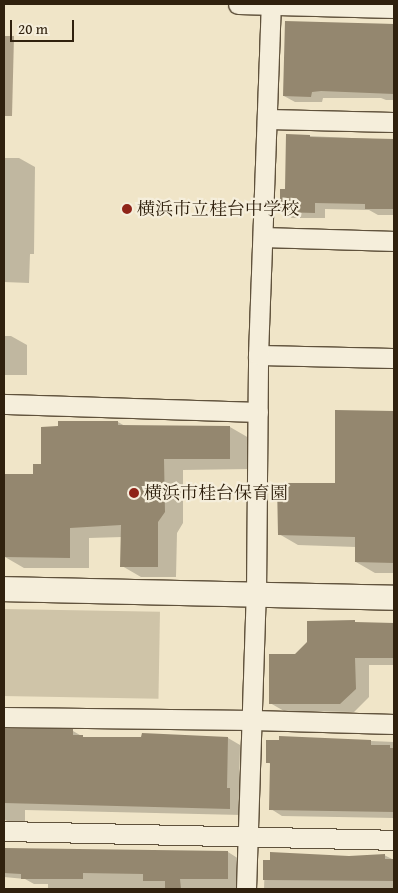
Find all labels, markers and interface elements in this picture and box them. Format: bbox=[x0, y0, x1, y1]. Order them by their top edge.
scale bar bbox=[12, 10, 76, 42]
text: 20 m bbox=[18, 18, 48, 39]
place label: 横浜市立桂台中学校 bbox=[137, 198, 299, 220]
marker: 横浜市立桂台中学校 bbox=[121, 203, 133, 215]
place label: 横浜市桂台保育園 bbox=[144, 482, 288, 504]
marker: 横浜市桂台保育園 bbox=[128, 487, 140, 499]

